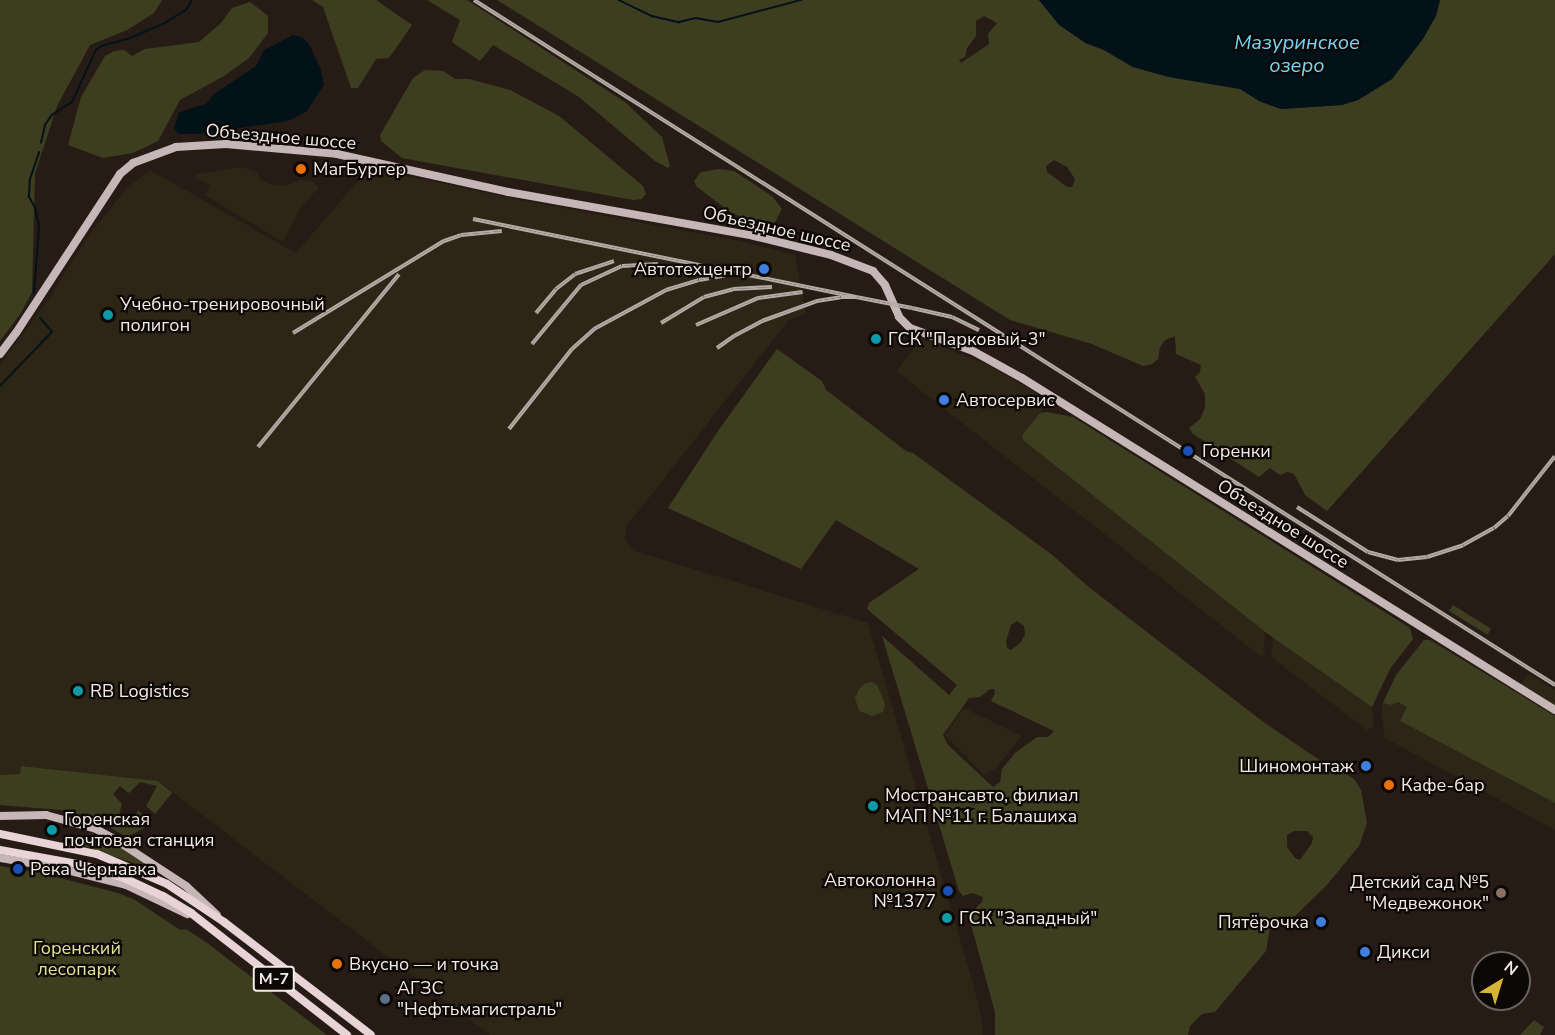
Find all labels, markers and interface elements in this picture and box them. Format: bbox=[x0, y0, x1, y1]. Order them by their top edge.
water label: Мазуринское озеро bbox=[1234, 30, 1360, 77]
street label: Объездное шоссе bbox=[205, 120, 357, 154]
place label: МагБургер bbox=[313, 158, 406, 180]
marker: МагБургер bbox=[294, 162, 308, 176]
street label: Объездное шоссе bbox=[701, 201, 853, 257]
place label: Автотехцентр bbox=[634, 258, 752, 280]
marker: Автотехцентр bbox=[757, 262, 771, 276]
place label: Учебно-тренировочный полигон bbox=[120, 294, 325, 336]
marker: Учебно-тренировочный полигон bbox=[101, 308, 115, 322]
place label: ГСК "Парковый-3" bbox=[888, 328, 1045, 350]
marker: ГСК "Парковый-3" bbox=[869, 332, 883, 346]
place label: Автосервис bbox=[956, 389, 1055, 411]
marker: Автосервис bbox=[937, 393, 951, 407]
place label: Горенки bbox=[1202, 440, 1271, 462]
marker: Горенки bbox=[1179, 442, 1197, 460]
street label: Объездное шоссе bbox=[1213, 475, 1353, 573]
place label: RB Logistics bbox=[90, 680, 189, 702]
marker: RB Logistics bbox=[71, 684, 85, 698]
place label: Шиномонтаж bbox=[1239, 755, 1354, 777]
marker: Шиномонтаж bbox=[1359, 759, 1373, 773]
place label: Кафе-бар bbox=[1401, 774, 1485, 796]
marker: Кафе-бар bbox=[1382, 778, 1396, 792]
place label: Мострансавто, филиал МАП №11 г. Балашиха bbox=[885, 785, 1079, 828]
marker: Мострансавто, филиал МАП №11 г. Балашиха bbox=[866, 799, 880, 813]
place label: Горенская почтовая станция bbox=[64, 809, 214, 852]
marker: Горенская почтовая станция bbox=[45, 823, 59, 837]
place label: Река Чернавка bbox=[30, 858, 157, 880]
marker: Река Чернавка bbox=[11, 862, 25, 876]
place label: Автоколонна №1377 bbox=[824, 870, 936, 912]
place label: Детский сад №5 "Медвежонок" bbox=[1350, 872, 1489, 914]
marker: Автоколонна №1377 bbox=[941, 884, 955, 898]
marker: Детский сад №5 "Медвежонок" bbox=[1494, 886, 1508, 900]
place label: ГСК "Западный" bbox=[959, 907, 1097, 929]
marker: ГСК "Западный" bbox=[940, 911, 954, 925]
place label: Пятёрочка bbox=[1218, 911, 1309, 933]
marker: Пятёрочка bbox=[1314, 915, 1328, 929]
park label: Горенский лесопарк bbox=[33, 938, 121, 980]
place label: Дикси bbox=[1377, 941, 1430, 963]
marker: Дикси bbox=[1358, 945, 1372, 959]
north arrow bbox=[1471, 951, 1531, 1011]
place label: Вкусно — и точка bbox=[349, 953, 499, 975]
text: N bbox=[1499, 956, 1522, 981]
marker: Вкусно — и точка bbox=[330, 957, 344, 971]
road number: М-7 bbox=[252, 966, 296, 992]
place label: АГЗС "Нефтьмагистраль" bbox=[397, 978, 562, 1020]
marker: АГЗС "Нефтьмагистраль" bbox=[378, 992, 392, 1006]

